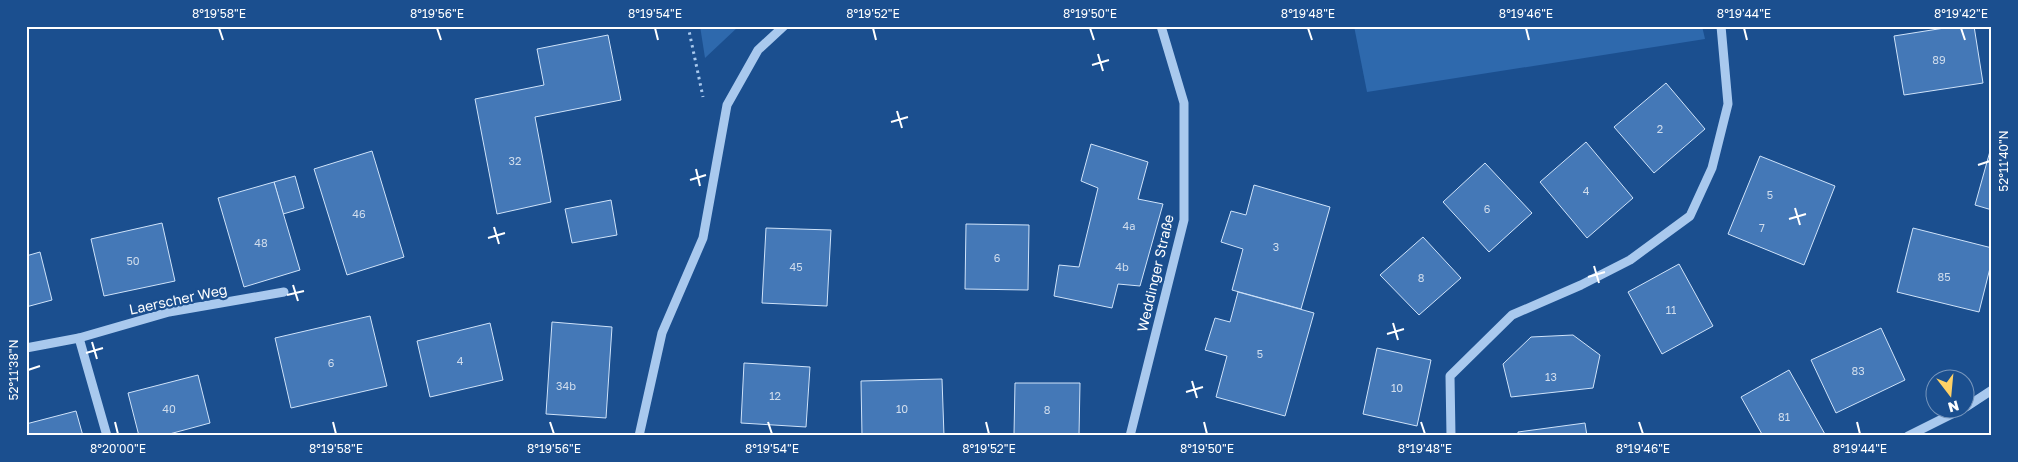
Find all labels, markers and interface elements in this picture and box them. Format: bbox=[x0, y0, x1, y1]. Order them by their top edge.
text: 8°19'58"E bbox=[192, 6, 246, 21]
text: 8°19'56"E bbox=[410, 6, 464, 21]
text: 8°19'54"E bbox=[628, 6, 682, 21]
text: 8°19'52"E bbox=[846, 6, 900, 21]
text: 8°19'50"E bbox=[1063, 6, 1117, 21]
text: 8°19'48"E bbox=[1281, 6, 1335, 21]
text: 8°19'46"E bbox=[1499, 6, 1553, 21]
text: 8°19'44"E bbox=[1717, 6, 1771, 21]
text: 8°19'42"E bbox=[1934, 6, 1988, 21]
house number: 89 bbox=[1932, 53, 1946, 66]
house number: 2 bbox=[1657, 122, 1663, 135]
text: 52°11'40"N bbox=[1996, 130, 2011, 192]
house number: 32 bbox=[509, 154, 521, 167]
house number: 4 bbox=[1583, 184, 1590, 197]
house number: 5 bbox=[1767, 188, 1773, 201]
house number: 6 bbox=[1484, 202, 1491, 215]
house number: 46 bbox=[352, 207, 366, 220]
street label: Weddinger Straße bbox=[1133, 213, 1177, 333]
house number: 4a bbox=[1123, 219, 1135, 232]
house number: 7 bbox=[1759, 221, 1765, 234]
house number: 48 bbox=[254, 236, 268, 249]
house number: 3 bbox=[1273, 240, 1279, 253]
house number: 6 bbox=[994, 251, 1001, 264]
house number: 50 bbox=[126, 254, 140, 267]
house number: 45 bbox=[789, 260, 803, 273]
house number: 4b bbox=[1115, 260, 1129, 273]
house number: 85 bbox=[1937, 270, 1951, 283]
house number: 8 bbox=[1418, 271, 1425, 284]
street label: Laerscher Weg bbox=[127, 280, 229, 318]
house number: 11 bbox=[1666, 303, 1676, 316]
text: 52°11'38"N bbox=[6, 339, 21, 401]
house number: 5 bbox=[1257, 347, 1263, 360]
house number: 4 bbox=[457, 354, 464, 367]
house number: 6 bbox=[328, 356, 335, 369]
house number: 83 bbox=[1851, 364, 1865, 377]
house number: 13 bbox=[1545, 370, 1557, 383]
north arrow bbox=[1926, 370, 1976, 420]
house number: 34b bbox=[556, 379, 576, 392]
house number: 10 bbox=[1391, 381, 1403, 394]
house number: 12 bbox=[769, 389, 781, 402]
text: N bbox=[1946, 397, 1961, 417]
house number: 40 bbox=[162, 402, 176, 415]
house number: 10 bbox=[896, 402, 908, 415]
house number: 8 bbox=[1044, 403, 1051, 416]
house number: 81 bbox=[1778, 410, 1790, 423]
text: 8°20'00"E bbox=[90, 441, 146, 456]
text: 8°19'58"E bbox=[309, 441, 363, 456]
text: 8°19'56"E bbox=[527, 441, 581, 456]
text: 8°19'54"E bbox=[745, 441, 799, 456]
text: 8°19'52"E bbox=[962, 441, 1016, 456]
text: 8°19'50"E bbox=[1180, 441, 1234, 456]
text: 8°19'48"E bbox=[1398, 441, 1452, 456]
text: 8°19'46"E bbox=[1616, 441, 1670, 456]
text: 8°19'44"E bbox=[1833, 441, 1887, 456]

